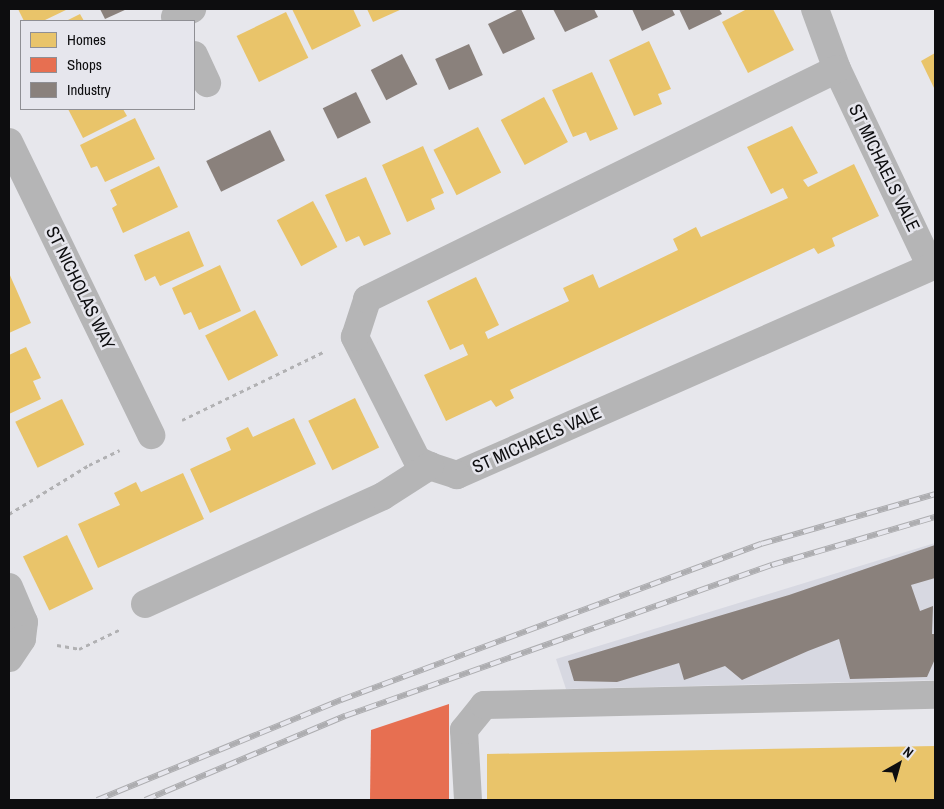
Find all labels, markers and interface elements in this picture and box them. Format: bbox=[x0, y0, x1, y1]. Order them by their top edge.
legend bbox=[20, 20, 195, 110]
text: Homes bbox=[67, 29, 106, 50]
text: Shops bbox=[67, 54, 102, 75]
text: Industry bbox=[67, 79, 111, 100]
street label: ST MICHAELS VALE bbox=[844, 101, 924, 235]
street label: ST NICHOLAS WAY bbox=[41, 223, 119, 353]
street label: ST MICHAELS VALE bbox=[469, 402, 605, 478]
north arrow bbox=[874, 739, 924, 789]
text: N bbox=[899, 743, 917, 762]

